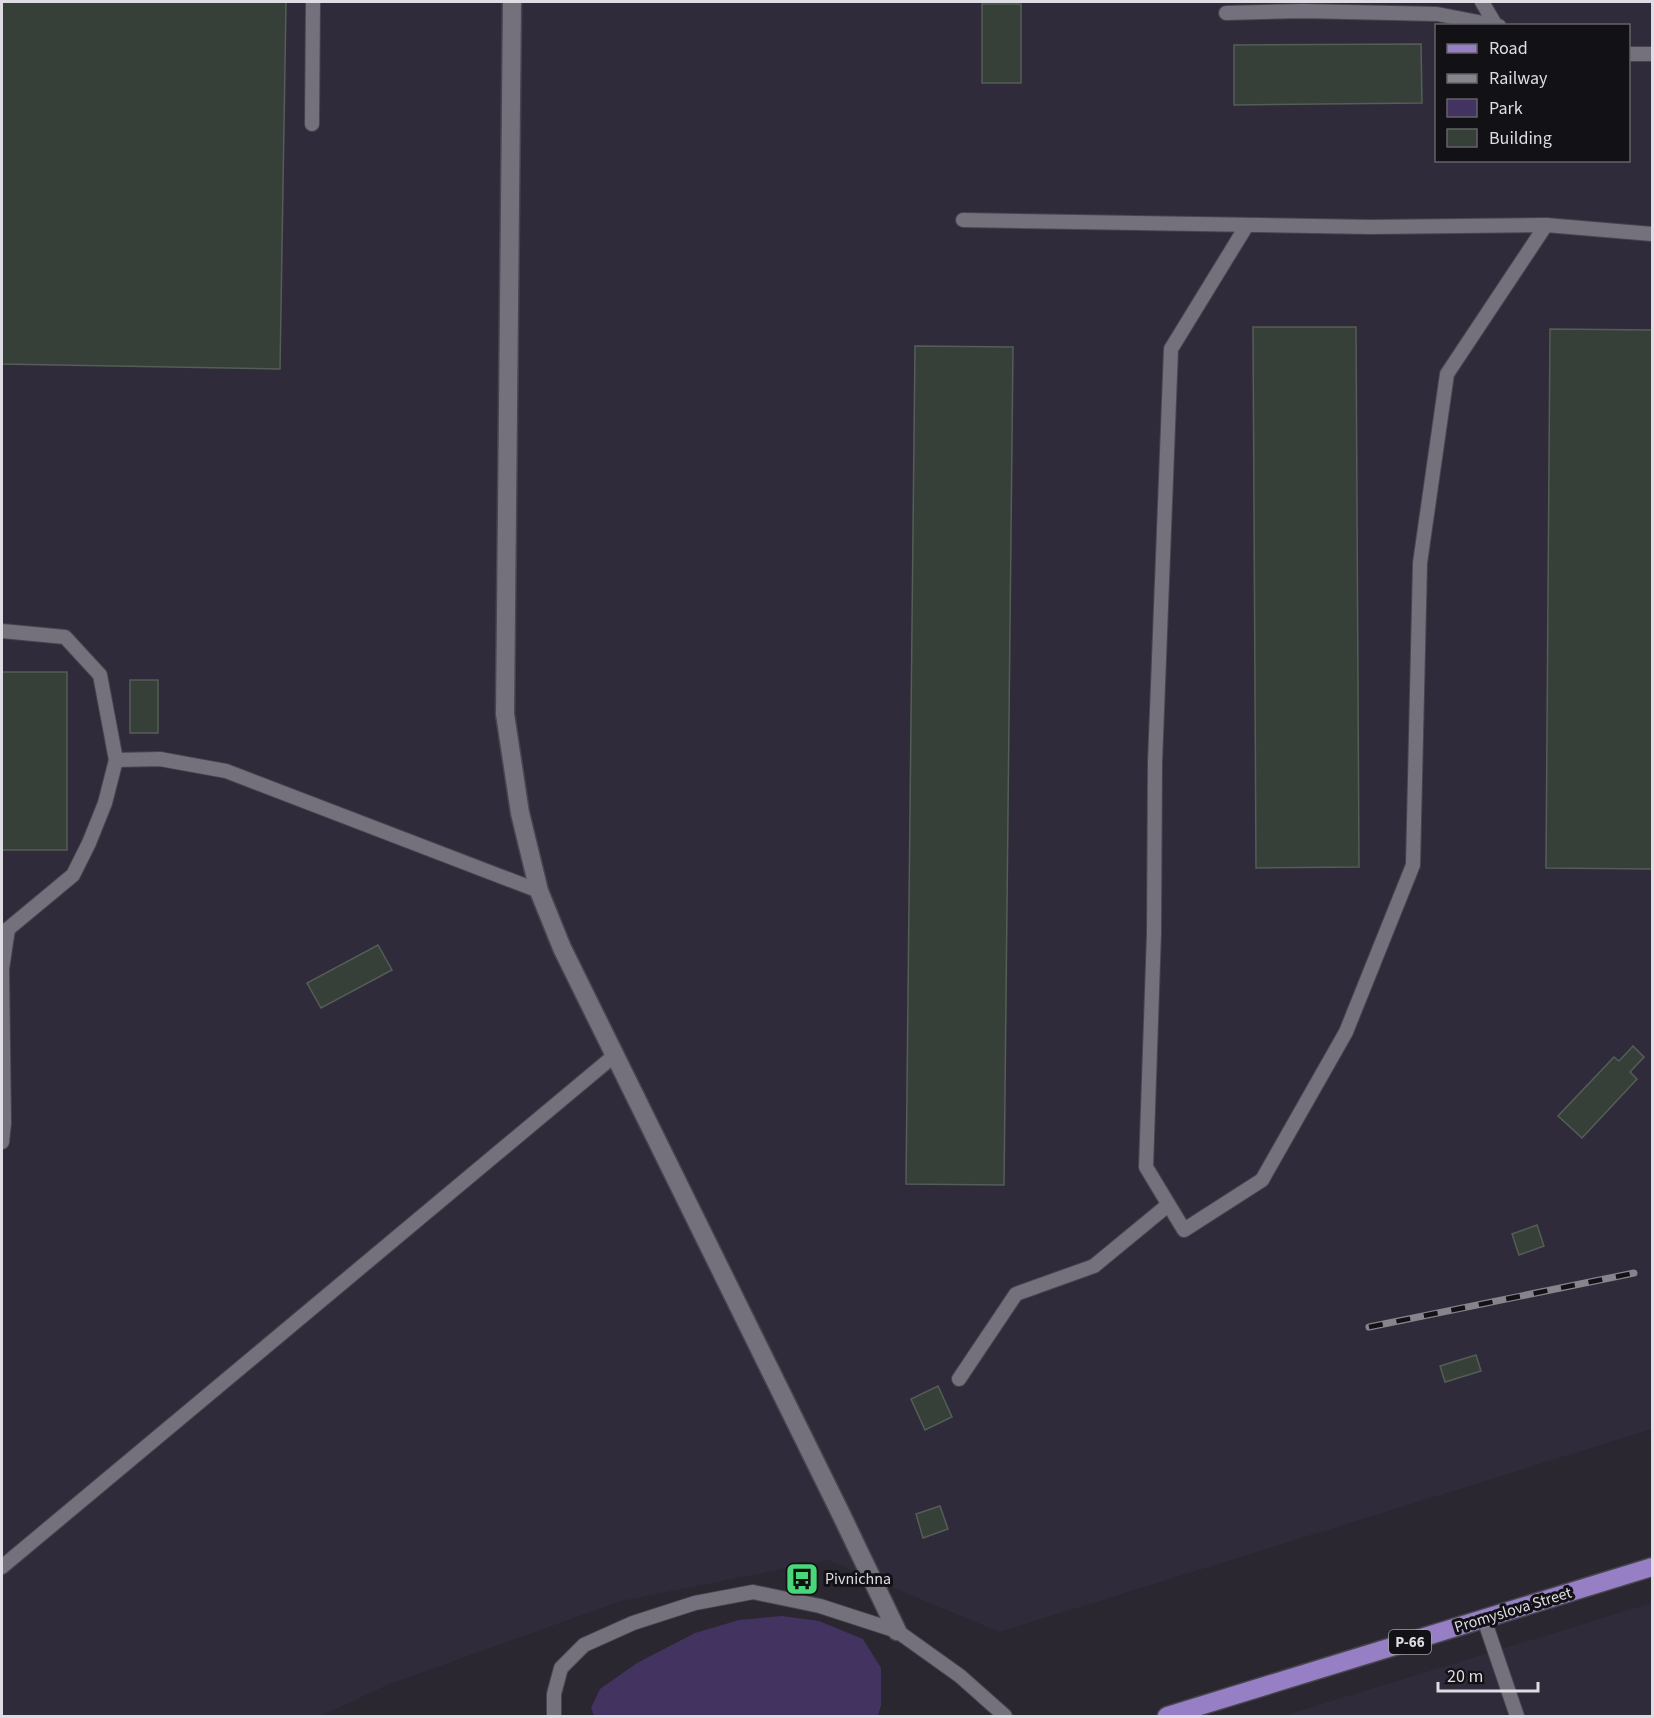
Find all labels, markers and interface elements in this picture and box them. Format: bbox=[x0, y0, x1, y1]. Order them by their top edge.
legend bbox=[1435, 24, 1630, 162]
text: Road bbox=[1489, 36, 1528, 61]
text: Railway bbox=[1489, 66, 1548, 91]
text: Park bbox=[1489, 96, 1523, 121]
text: Building bbox=[1489, 126, 1552, 151]
bus stop icon: Pivnichna bbox=[784, 1561, 820, 1597]
place label: Pivnichna bbox=[825, 1568, 891, 1590]
street label: Promyslova Street bbox=[1452, 1582, 1575, 1638]
road number: Р-66 bbox=[1389, 1630, 1431, 1654]
scale bar bbox=[1438, 1655, 1538, 1693]
text: 20 m bbox=[1447, 1664, 1483, 1689]

